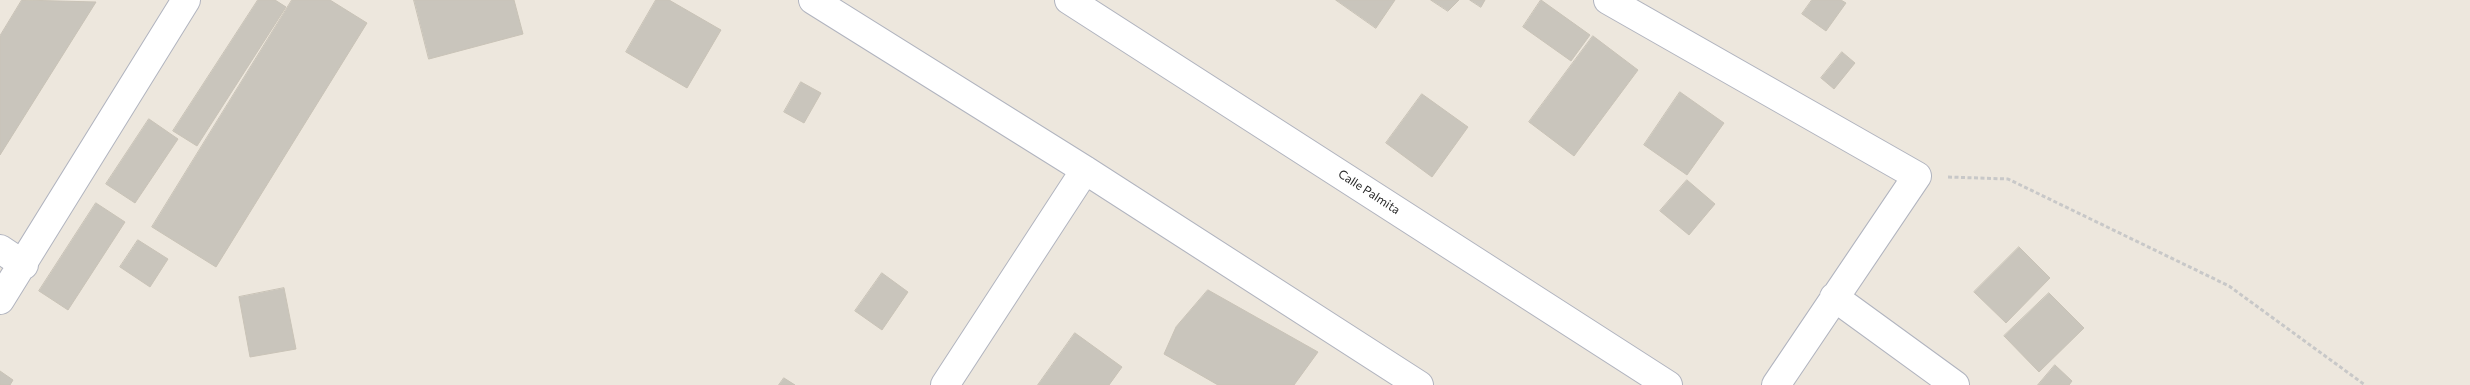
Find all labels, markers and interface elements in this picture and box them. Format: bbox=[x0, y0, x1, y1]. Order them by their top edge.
street label: Calle Palmita bbox=[1335, 167, 1403, 217]

